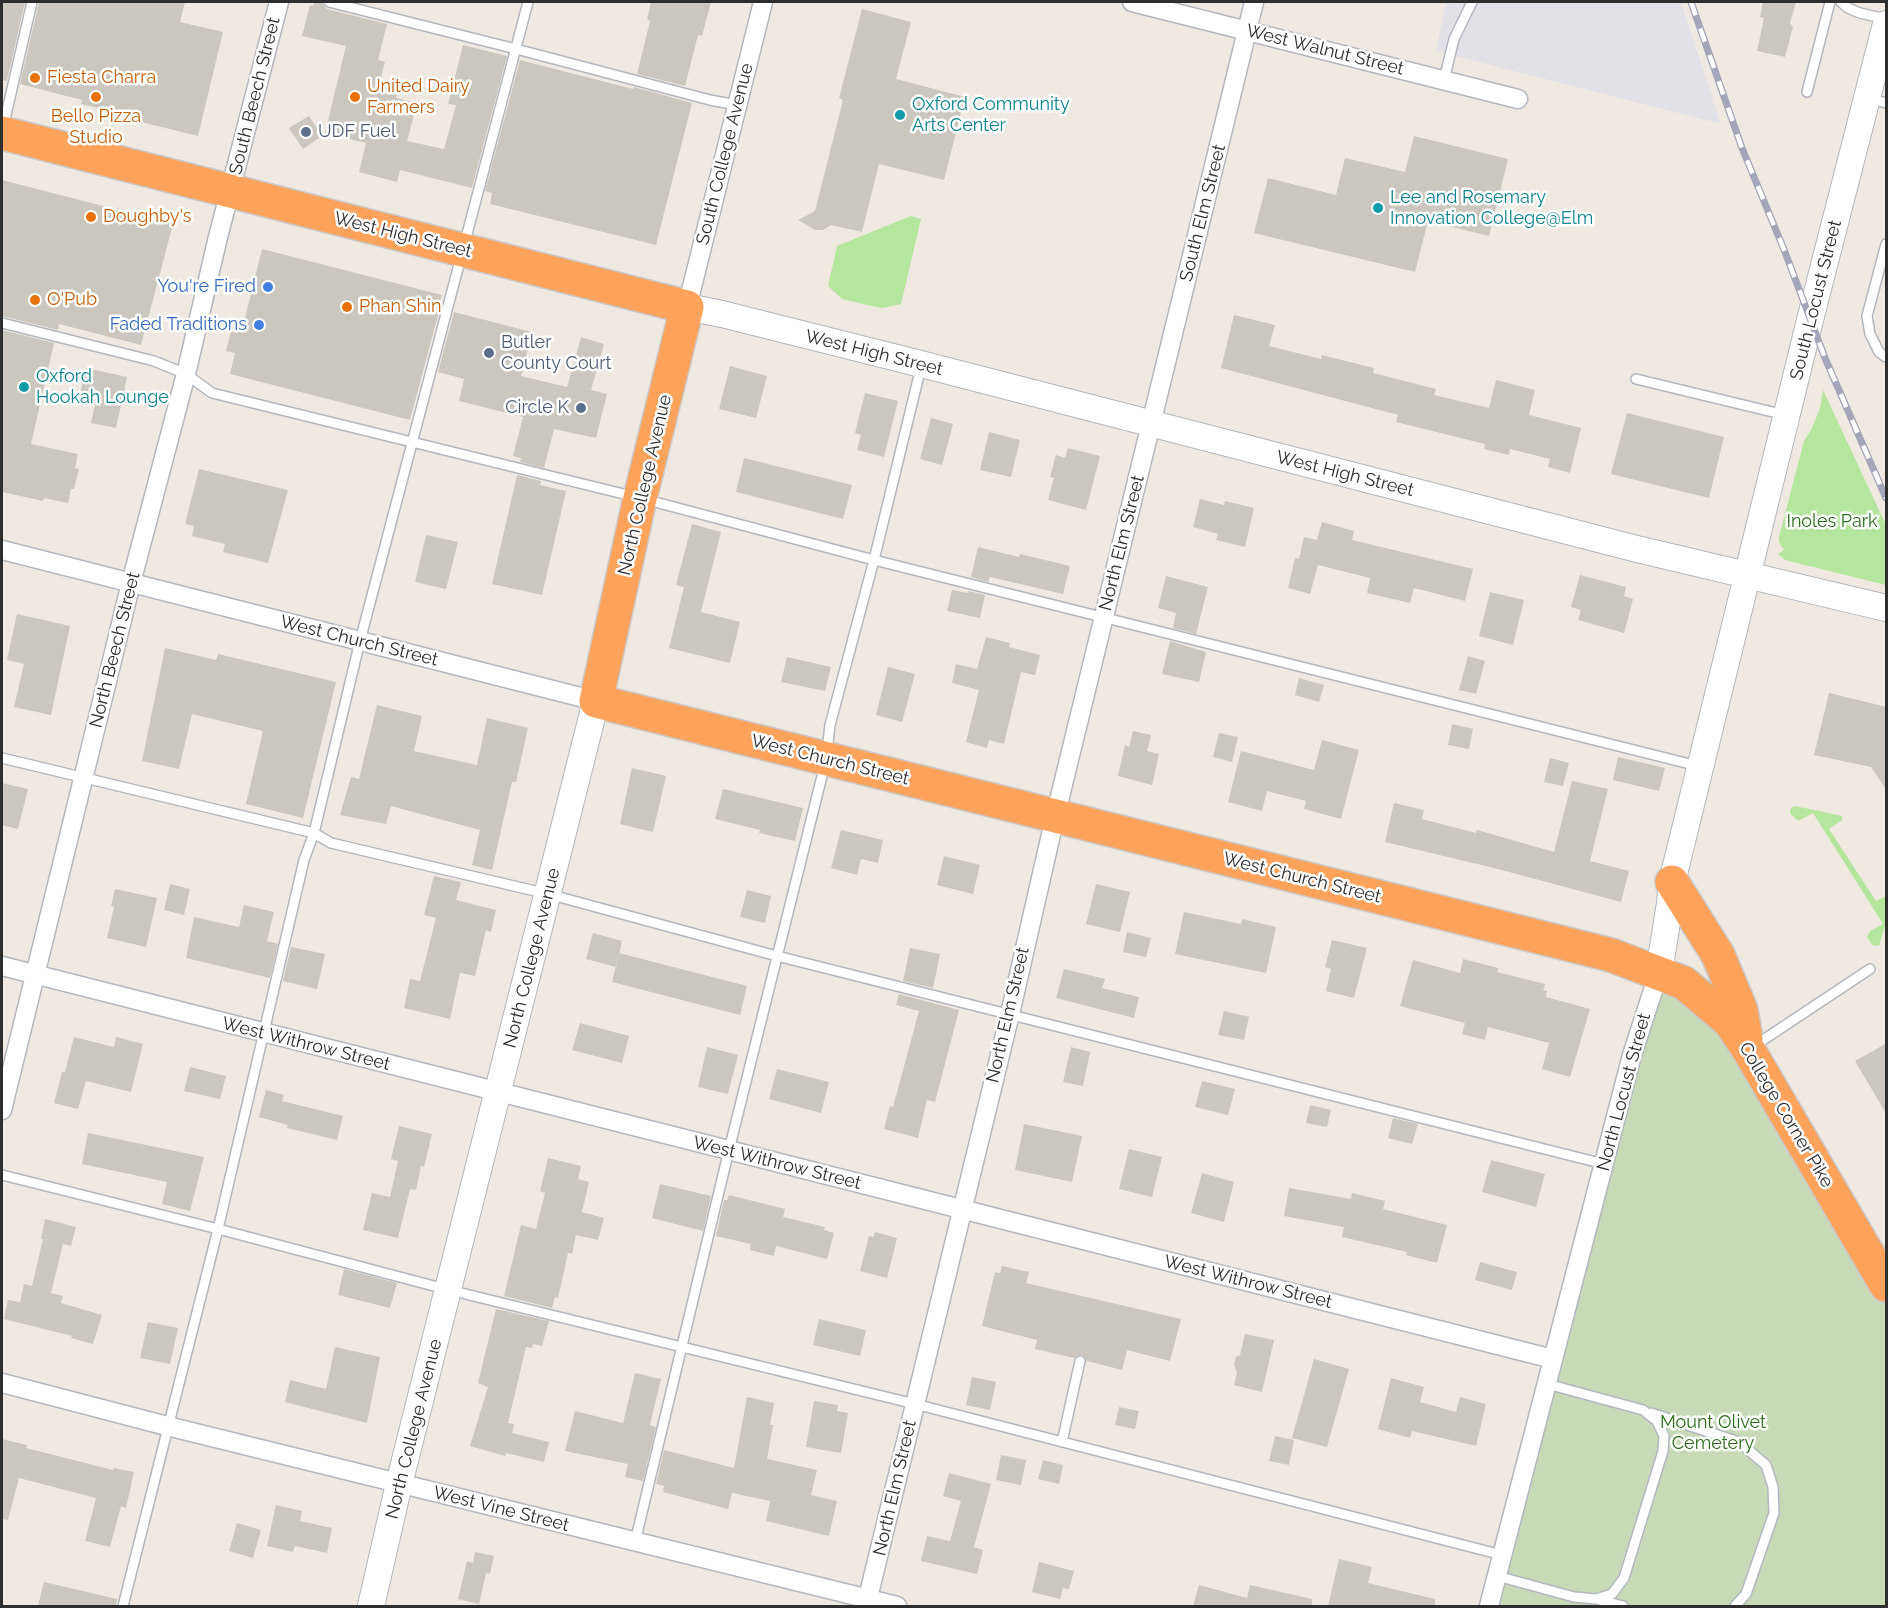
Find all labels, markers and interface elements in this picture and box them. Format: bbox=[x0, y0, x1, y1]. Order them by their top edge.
street label: South Beech Street bbox=[225, 15, 285, 177]
street label: West Walnut Street bbox=[1244, 20, 1406, 80]
street label: South College Avenue bbox=[692, 61, 758, 247]
place label: Fiesta Charra bbox=[47, 67, 156, 89]
marker: Fiesta Charra bbox=[28, 71, 42, 85]
place label: United Dairy Farmers bbox=[367, 76, 470, 118]
marker: Bello Pizza Studio bbox=[89, 90, 103, 104]
marker: United Dairy Farmers bbox=[348, 90, 362, 104]
place label: Oxford Community Arts Center bbox=[912, 94, 1070, 136]
place label: Bello Pizza Studio bbox=[51, 106, 141, 148]
marker: Oxford Community Arts Center bbox=[893, 108, 907, 122]
place label: UDF Fuel bbox=[318, 121, 396, 143]
marker: UDF Fuel bbox=[299, 125, 313, 139]
street label: South Elm Street bbox=[1176, 142, 1230, 284]
place label: Lee and Rosemary Innovation College@Elm bbox=[1390, 187, 1593, 230]
marker: Lee and Rosemary Innovation College@Elm bbox=[1371, 201, 1385, 215]
place label: Doughby's bbox=[103, 206, 192, 228]
street label: West High Street bbox=[332, 207, 474, 263]
marker: Doughby's bbox=[84, 210, 98, 224]
street label: South Locust Street bbox=[1786, 218, 1846, 382]
place label: You're Fired bbox=[157, 276, 256, 298]
marker: You're Fired bbox=[261, 280, 275, 294]
place label: O'Pub bbox=[47, 289, 97, 311]
marker: O'Pub bbox=[28, 293, 42, 307]
place label: Phan Shin bbox=[359, 296, 441, 318]
marker: Phan Shin bbox=[340, 300, 354, 314]
place label: Faded Traditions bbox=[110, 314, 247, 336]
marker: Faded Traditions bbox=[252, 318, 266, 332]
street label: West High Street bbox=[803, 325, 945, 381]
place label: Butler County Court bbox=[501, 332, 612, 374]
marker: Butler County Court bbox=[482, 346, 496, 360]
place label: Oxford Hookah Lounge bbox=[36, 366, 169, 409]
marker: Oxford Hookah Lounge bbox=[17, 380, 31, 394]
street label: North College Avenue bbox=[614, 393, 676, 577]
place label: Circle K bbox=[505, 397, 569, 419]
marker: Circle K bbox=[574, 401, 588, 415]
street label: West High Street bbox=[1274, 446, 1416, 502]
street label: North Elm Street bbox=[1095, 473, 1149, 613]
park label: Inoles Park bbox=[1786, 511, 1878, 533]
street label: North Beech Street bbox=[85, 570, 145, 730]
street label: West Church Street bbox=[278, 611, 440, 671]
street label: West Church Street bbox=[749, 730, 911, 790]
street label: West Church Street bbox=[1221, 848, 1383, 908]
street label: North College Avenue bbox=[499, 866, 565, 1050]
street label: North Elm Street bbox=[982, 945, 1034, 1085]
street label: North Locust Street bbox=[1593, 1011, 1655, 1173]
street label: West Withrow Street bbox=[220, 1013, 392, 1075]
street label: College Corner Pike bbox=[1734, 1038, 1838, 1192]
street label: West Withrow Street bbox=[691, 1132, 863, 1194]
street label: West Withrow Street bbox=[1162, 1251, 1334, 1313]
street label: North College Avenue bbox=[381, 1337, 447, 1521]
park label: Mount Olivet Cemetery bbox=[1660, 1412, 1766, 1454]
street label: North Elm Street bbox=[869, 1418, 921, 1558]
street label: West Vine Street bbox=[431, 1482, 571, 1536]

